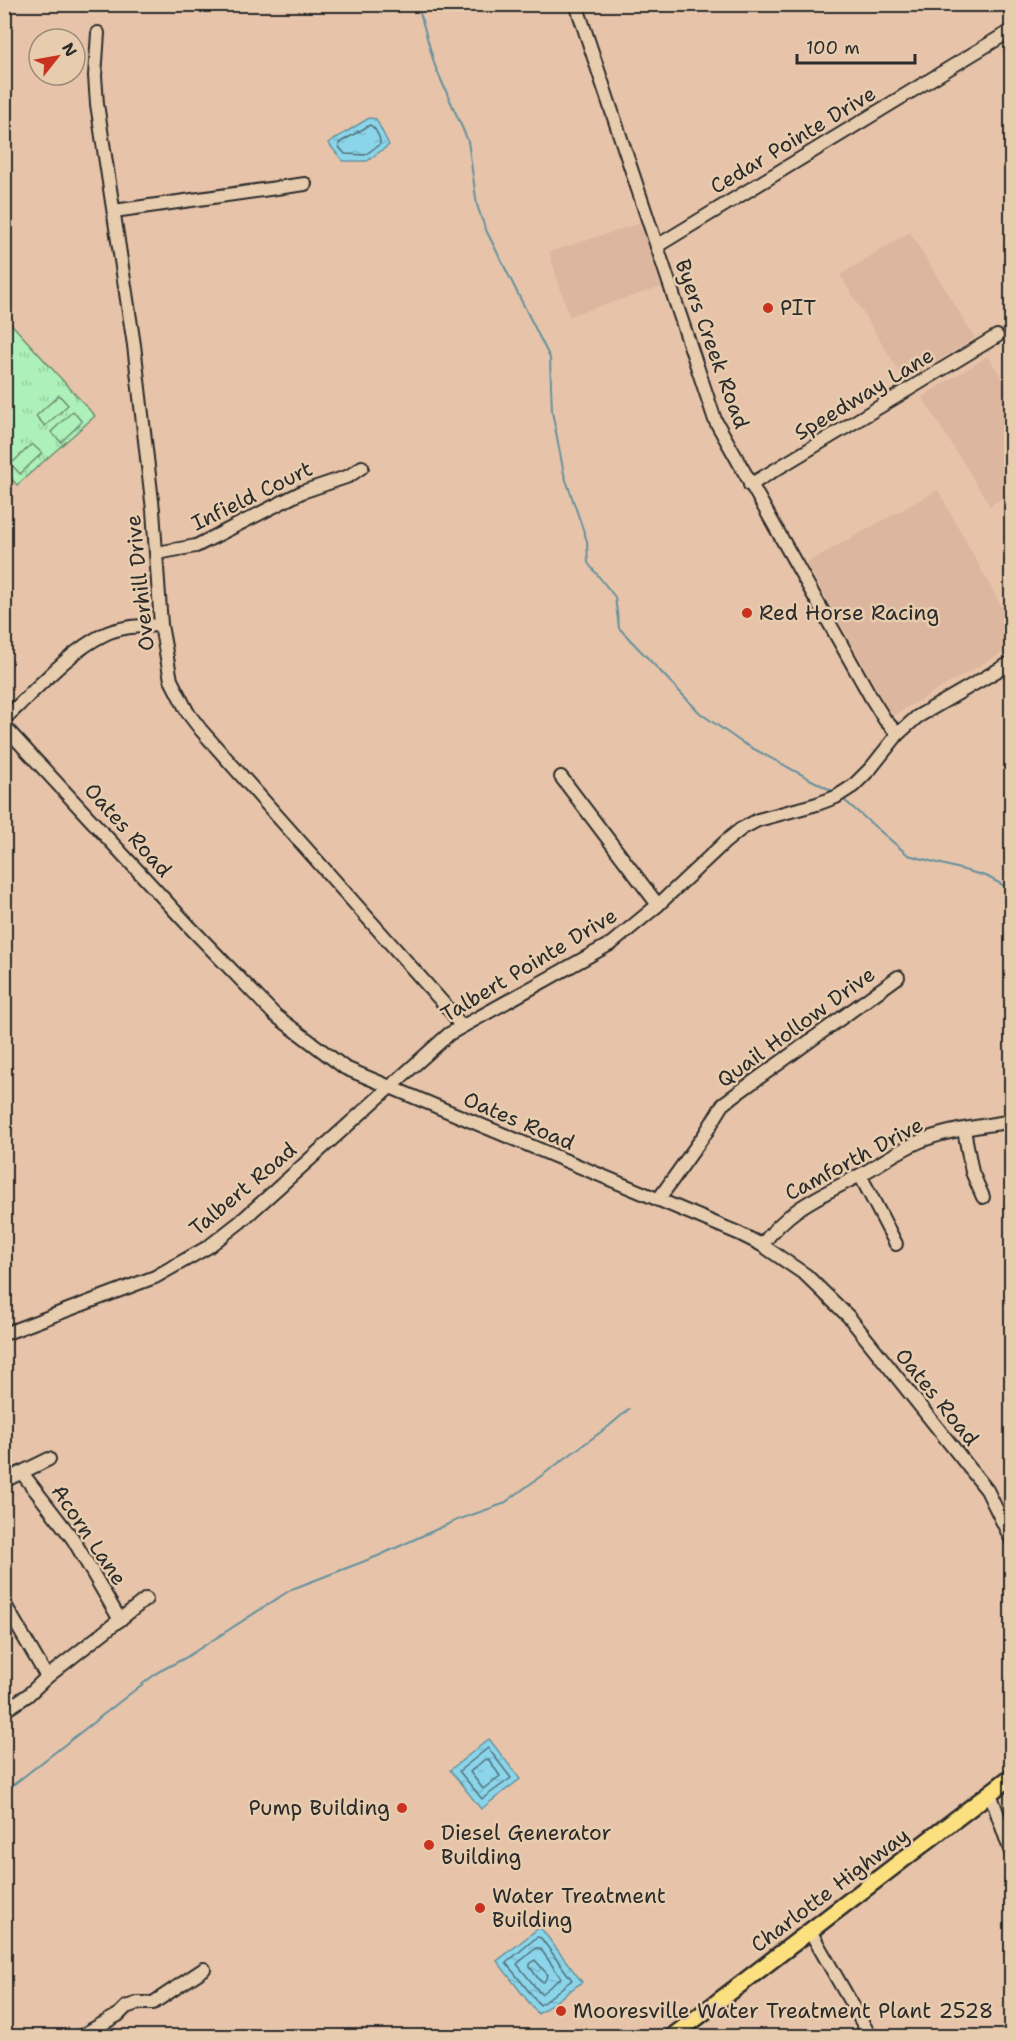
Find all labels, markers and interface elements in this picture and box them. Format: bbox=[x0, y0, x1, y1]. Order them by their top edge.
north arrow bbox=[27, 27, 87, 87]
scale bar bbox=[797, 27, 916, 65]
text: 100 m bbox=[806, 36, 860, 60]
text: N bbox=[57, 39, 82, 60]
street label: Cedar Pointe Drive bbox=[705, 79, 881, 201]
street label: Byers Creek Road bbox=[668, 255, 756, 433]
place label: PIT bbox=[780, 294, 816, 322]
marker: PIT bbox=[761, 301, 775, 315]
street label: Speedway Lane bbox=[789, 341, 939, 447]
street label: Infield Court bbox=[187, 455, 317, 537]
street label: Overhill Drive bbox=[119, 514, 161, 652]
place label: Red Horse Racing bbox=[759, 599, 939, 627]
marker: Red Horse Racing bbox=[740, 606, 754, 620]
street label: Oates Road bbox=[78, 777, 178, 883]
street label: Talbert Pointe Drive bbox=[436, 901, 622, 1029]
street label: Quail Hollow Drive bbox=[711, 960, 881, 1094]
street label: Oates Road bbox=[459, 1085, 579, 1157]
street label: Camforth Drive bbox=[780, 1111, 928, 1207]
street label: Talbert Road bbox=[183, 1136, 303, 1242]
street label: Oates Road bbox=[889, 1342, 985, 1452]
street label: Acorn Lane bbox=[45, 1479, 133, 1591]
place label: Pump Building bbox=[249, 1794, 390, 1822]
marker: Pump Building bbox=[395, 1801, 409, 1815]
place label: Diesel Generator Building bbox=[441, 1819, 612, 1871]
street label: Charlotte Highway bbox=[745, 1821, 915, 1959]
marker: Diesel Generator Building bbox=[422, 1838, 436, 1852]
place label: Water Treatment Building bbox=[492, 1882, 666, 1934]
marker: Water Treatment Building bbox=[473, 1901, 487, 1915]
place label: Mooresville Water Treatment Plant 2528 bbox=[573, 1997, 993, 2025]
marker: Mooresville Water Treatment Plant 2528 bbox=[554, 2004, 568, 2018]

